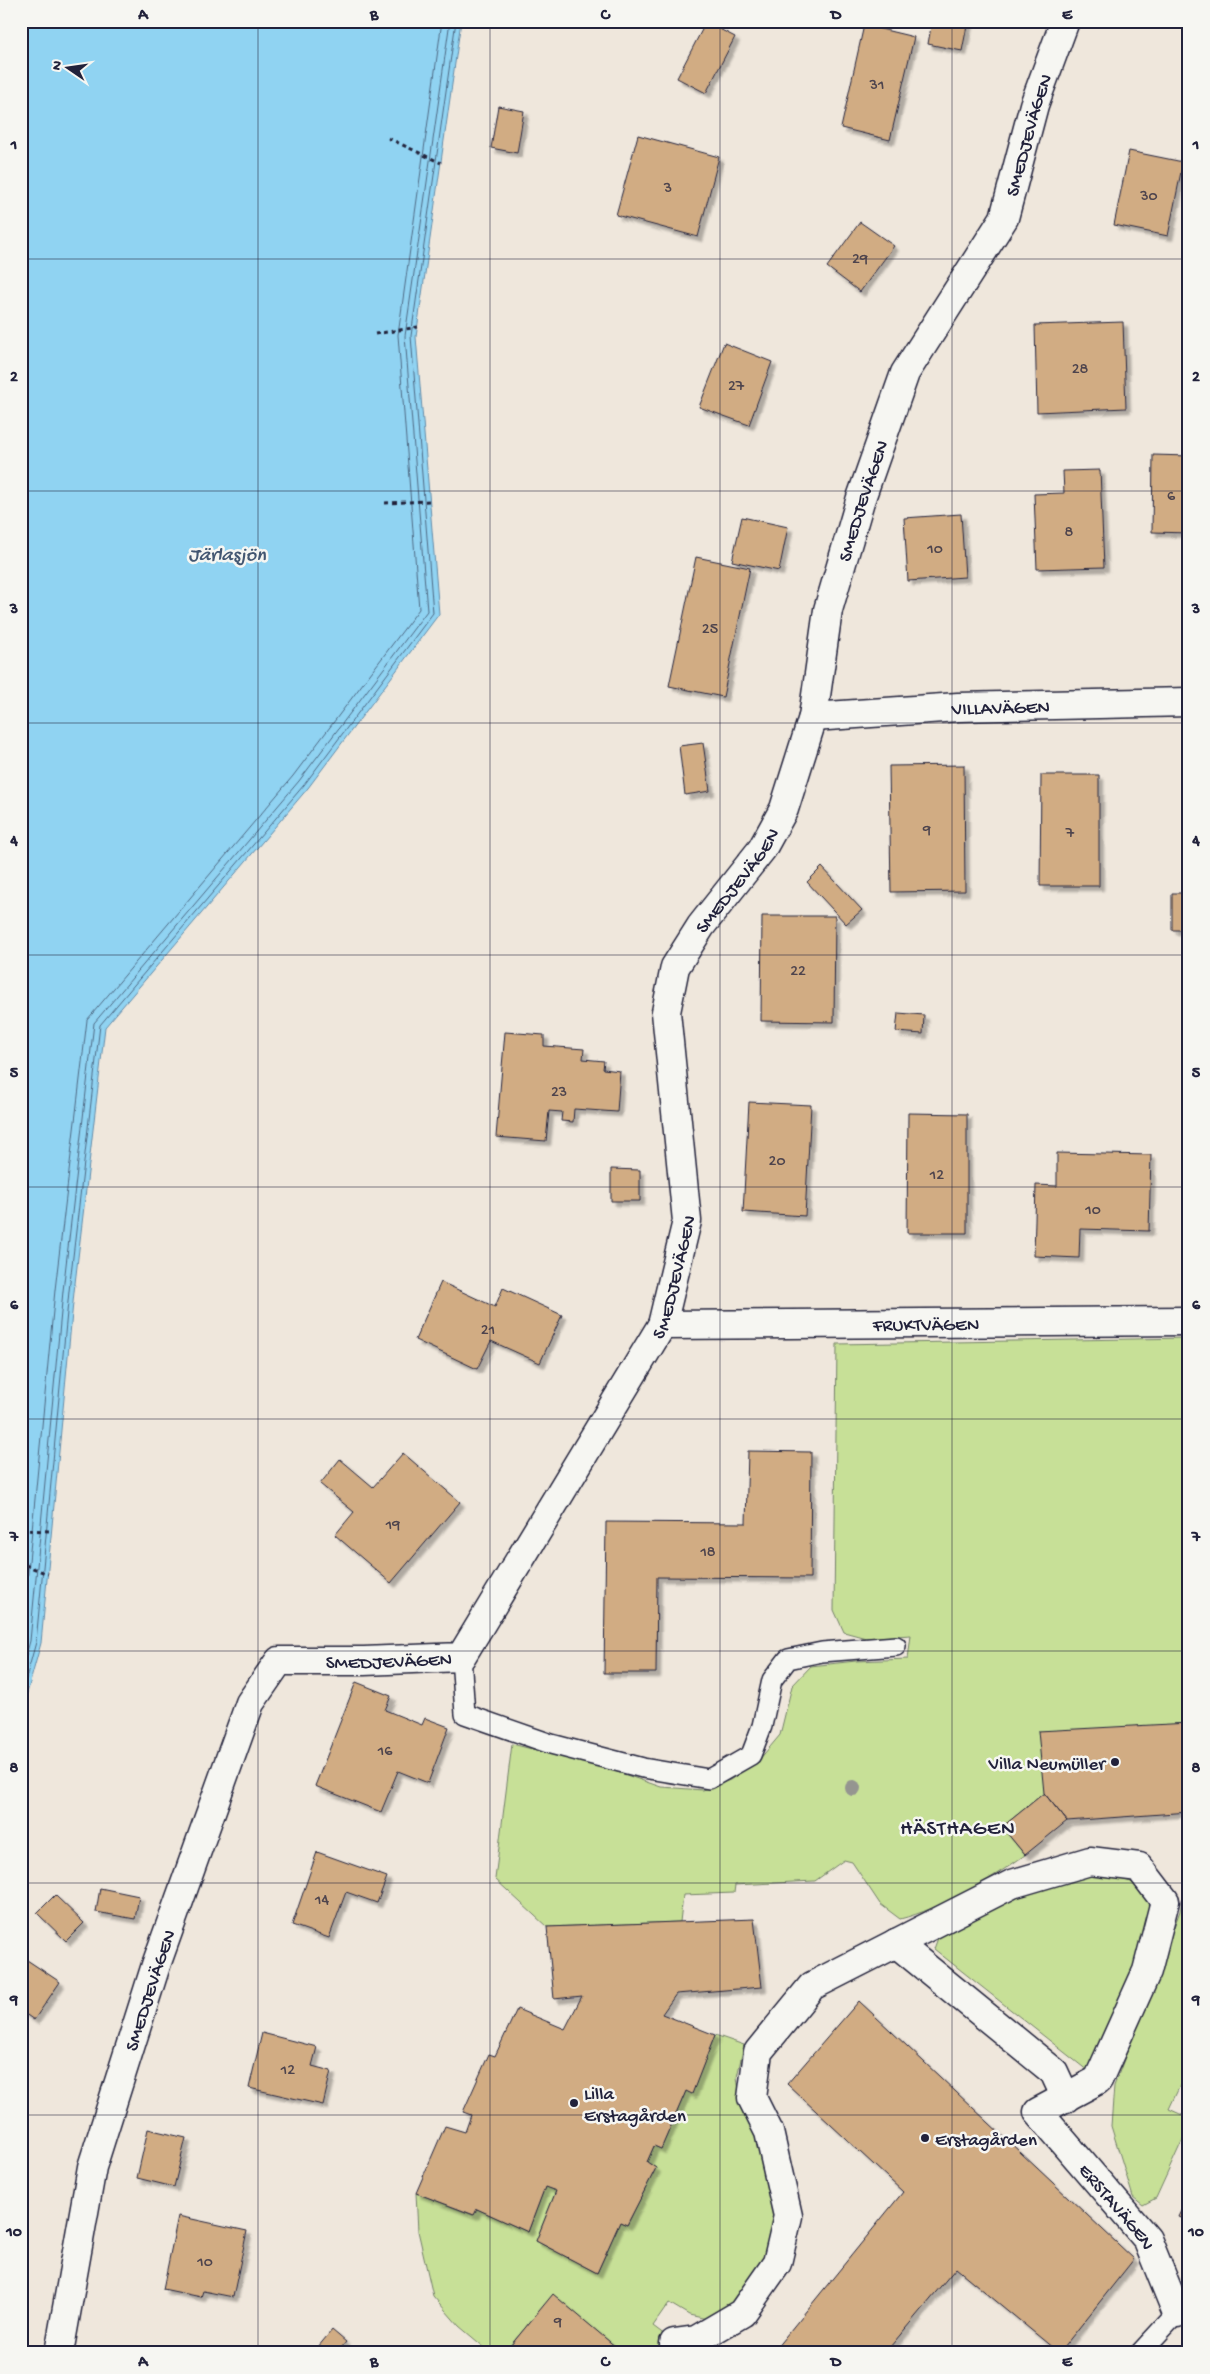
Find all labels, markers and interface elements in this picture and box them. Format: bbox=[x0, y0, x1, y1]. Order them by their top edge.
text: A bbox=[137, 7, 149, 26]
text: B bbox=[369, 7, 379, 26]
text: C bbox=[600, 7, 611, 26]
text: D bbox=[829, 7, 842, 26]
text: E bbox=[1062, 7, 1073, 26]
north arrow bbox=[42, 42, 92, 92]
text: N bbox=[48, 59, 67, 72]
street label: SMEDJEVÄGEN bbox=[1002, 71, 1059, 199]
house number: 31 bbox=[869, 77, 884, 96]
text: 1 bbox=[10, 137, 17, 156]
text: 1 bbox=[1192, 137, 1199, 156]
house number: 3 bbox=[663, 180, 672, 199]
house number: 30 bbox=[1139, 188, 1158, 207]
house number: 29 bbox=[852, 251, 868, 270]
house number: 28 bbox=[1072, 361, 1089, 380]
text: 2 bbox=[10, 369, 18, 388]
text: 2 bbox=[1192, 369, 1200, 388]
house number: 27 bbox=[728, 378, 745, 397]
street label: SMEDJEVÄGEN bbox=[835, 438, 895, 565]
house number: 6 bbox=[1167, 488, 1176, 507]
house number: 8 bbox=[1065, 524, 1074, 543]
house number: 10 bbox=[926, 541, 943, 560]
water label: Järlasjön bbox=[188, 545, 266, 568]
text: 3 bbox=[9, 601, 18, 620]
text: 3 bbox=[1191, 601, 1200, 620]
house number: 25 bbox=[702, 621, 718, 640]
street label: VILLAVÄGEN bbox=[950, 697, 1050, 722]
house number: 9 bbox=[922, 822, 931, 841]
street label: SMEDJEVÄGEN bbox=[692, 825, 786, 938]
house number: 7 bbox=[1065, 825, 1075, 844]
text: 4 bbox=[9, 833, 18, 852]
text: 4 bbox=[1191, 833, 1200, 852]
house number: 22 bbox=[790, 963, 806, 982]
text: 5 bbox=[10, 1065, 19, 1084]
text: 5 bbox=[1192, 1065, 1201, 1084]
house number: 23 bbox=[551, 1084, 567, 1103]
house number: 20 bbox=[769, 1153, 785, 1172]
house number: 12 bbox=[929, 1167, 944, 1186]
house number: 10 bbox=[1084, 1202, 1101, 1221]
street label: SMEDJEVÄGEN bbox=[648, 1214, 703, 1344]
text: 6 bbox=[10, 1297, 19, 1316]
text: 6 bbox=[1192, 1297, 1201, 1316]
street label: FRUKTVÄGEN bbox=[872, 1315, 979, 1338]
house number: 21 bbox=[481, 1322, 495, 1341]
house number: 19 bbox=[385, 1517, 400, 1536]
text: 7 bbox=[9, 1529, 19, 1548]
text: 7 bbox=[1191, 1529, 1201, 1548]
house number: 18 bbox=[699, 1544, 716, 1563]
street label: SMEDJEVÄGEN bbox=[326, 1649, 452, 1676]
house number: 16 bbox=[377, 1743, 393, 1762]
place label: Villa Neumüller bbox=[987, 1754, 1107, 1777]
marker: Villa Neumüller bbox=[1109, 1756, 1121, 1768]
text: 8 bbox=[10, 1760, 19, 1779]
text: 8 bbox=[1192, 1760, 1201, 1779]
district label: HÄSTHAGEN bbox=[900, 1818, 1016, 1843]
house number: 14 bbox=[314, 1892, 329, 1911]
street label: SMEDJEVÄGEN bbox=[122, 1927, 183, 2054]
text: 9 bbox=[9, 1992, 18, 2011]
text: 9 bbox=[1191, 1992, 1200, 2011]
house number: 12 bbox=[280, 2062, 295, 2081]
place label: Lilla Erstagården bbox=[584, 2084, 686, 2129]
marker: Lilla Erstagården bbox=[568, 2097, 580, 2109]
place label: Erstagården bbox=[935, 2130, 1037, 2153]
marker: Erstagården bbox=[919, 2132, 931, 2144]
street label: ERSTAVÄGEN bbox=[1072, 2160, 1158, 2254]
text: 10 bbox=[5, 2224, 22, 2243]
text: 10 bbox=[1187, 2224, 1204, 2243]
house number: 10 bbox=[196, 2254, 213, 2273]
house number: 9 bbox=[553, 2314, 562, 2333]
text: A bbox=[137, 2354, 149, 2373]
text: B bbox=[369, 2354, 379, 2373]
text: C bbox=[600, 2354, 611, 2373]
text: D bbox=[829, 2354, 842, 2373]
text: E bbox=[1062, 2354, 1073, 2373]

